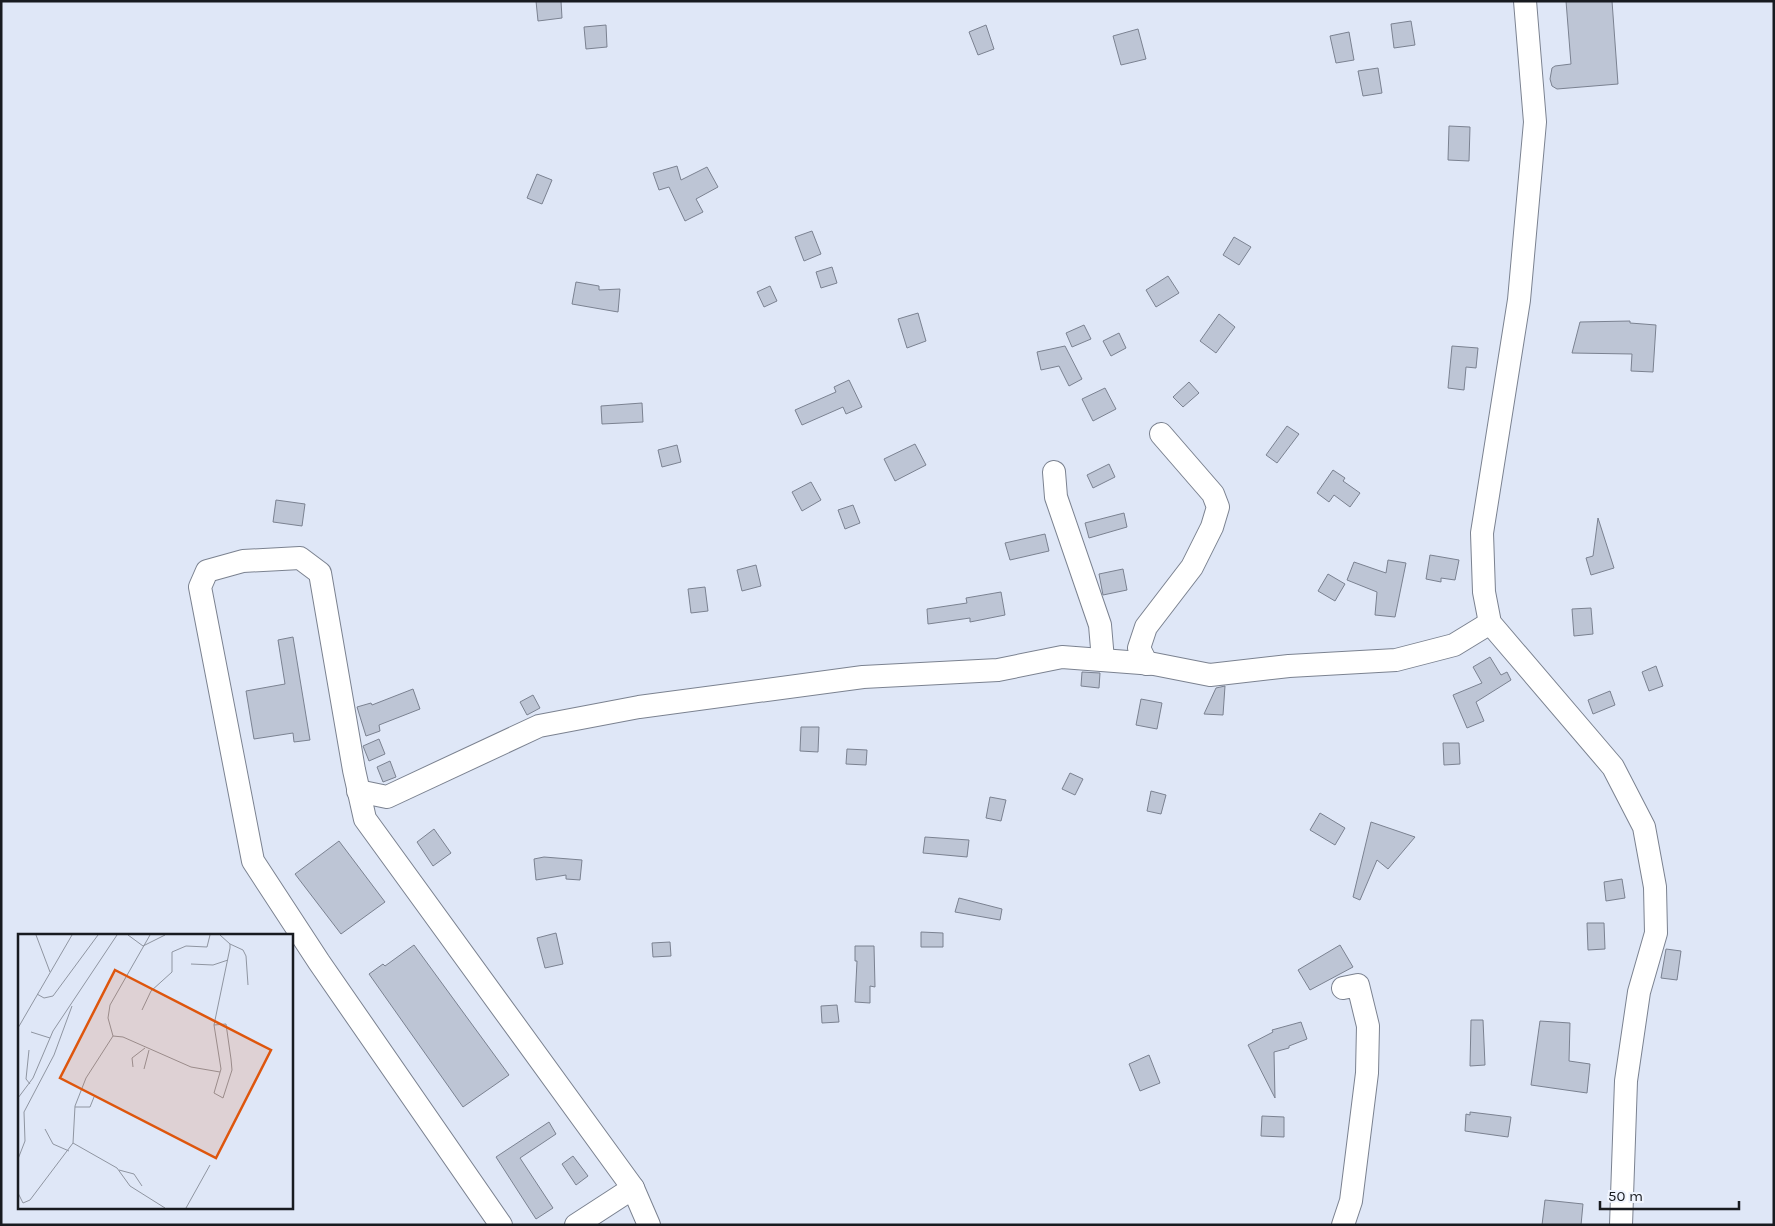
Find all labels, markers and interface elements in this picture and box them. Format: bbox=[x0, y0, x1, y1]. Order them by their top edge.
inset map bbox=[18, 934, 292, 1208]
scale bar bbox=[1600, 1178, 1739, 1210]
text: 50 m bbox=[1608, 1187, 1643, 1205]

